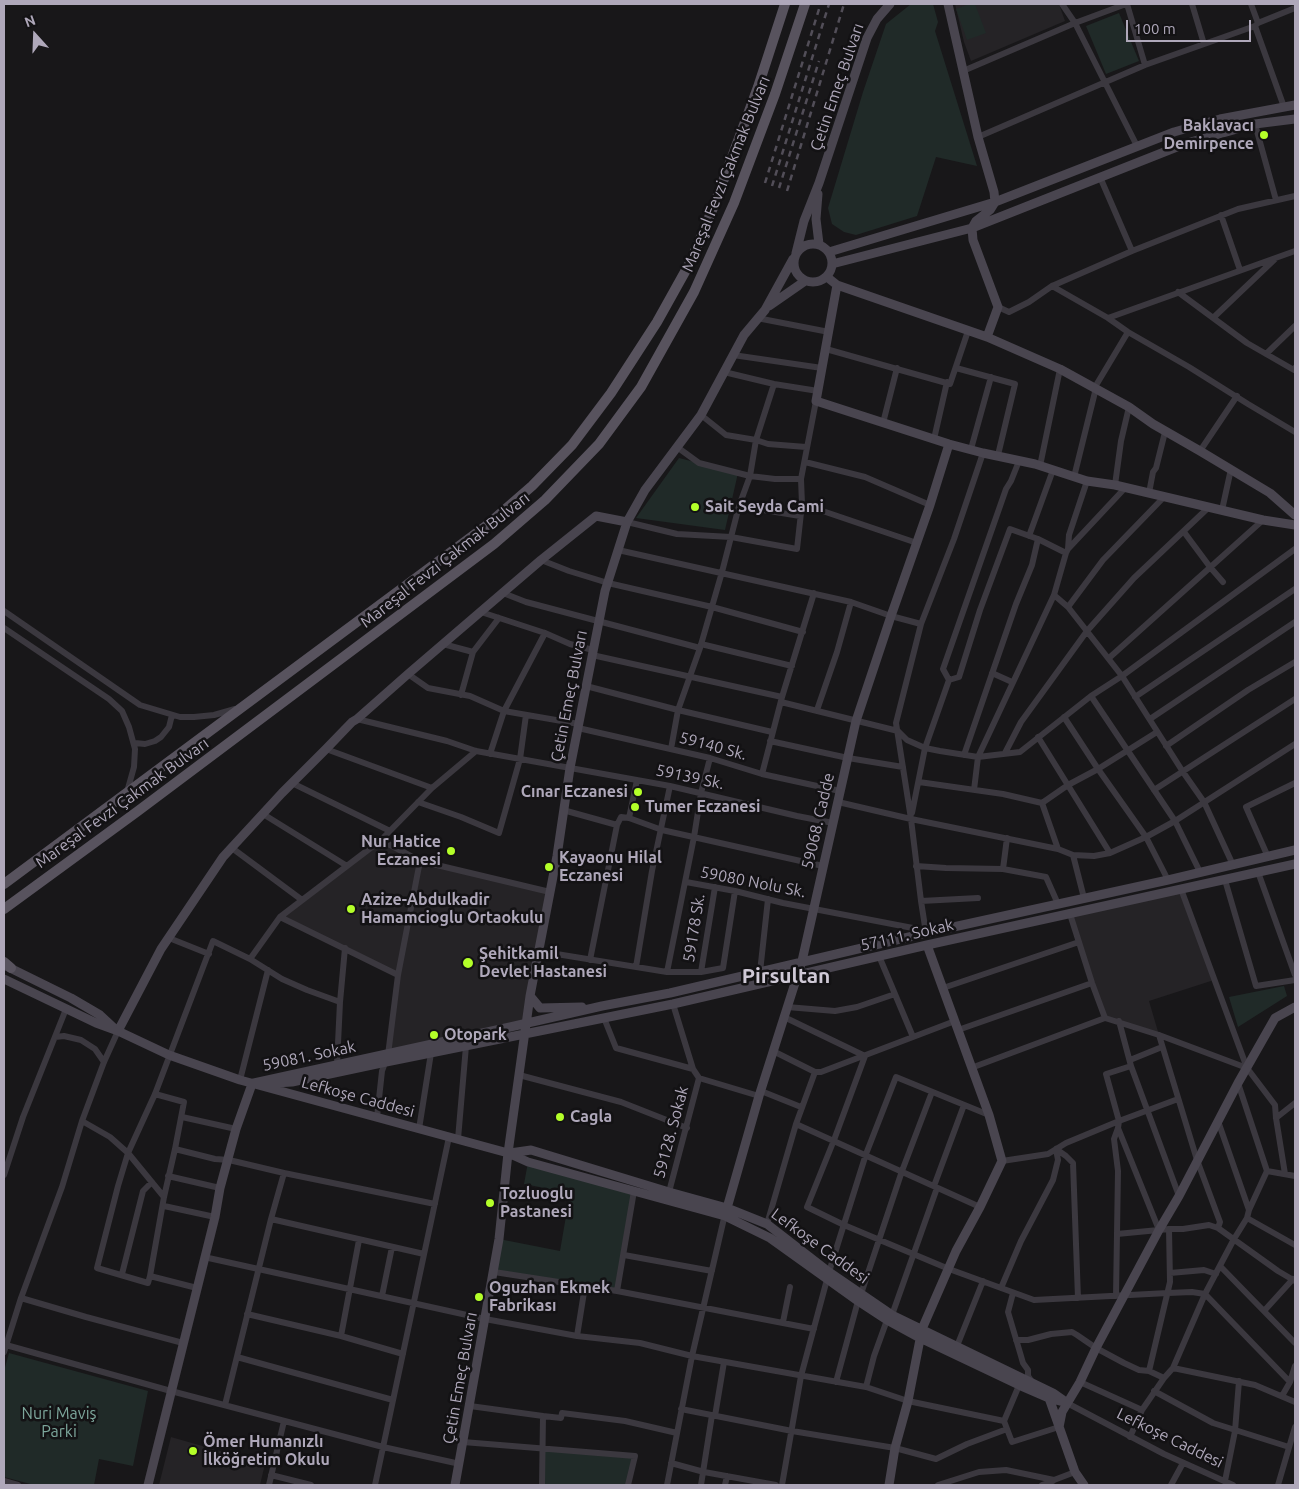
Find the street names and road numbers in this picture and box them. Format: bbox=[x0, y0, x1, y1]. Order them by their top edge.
street label: Çetin Emeç Bulvarı bbox=[806, 21, 868, 153]
street label: Mareşal Fevzi Çakmak Bulvarı bbox=[678, 73, 774, 275]
street label: Mareşal Fevzi Çakmak Bulvarı bbox=[357, 488, 533, 632]
street label: Çetin Emeç Bulvarı bbox=[547, 629, 591, 763]
street label: 59140 Sk. bbox=[677, 728, 749, 764]
street label: Mareşal Fevzi Çakmak Bulvarı bbox=[32, 734, 212, 872]
street label: 59139 Sk. bbox=[654, 760, 726, 794]
street label: 59068. Cadde bbox=[798, 771, 838, 871]
street label: 59080 Nolu Sk. bbox=[699, 862, 807, 902]
street label: 59178 Sk. bbox=[679, 892, 709, 964]
street label: 57111. Sokak bbox=[859, 915, 955, 955]
street label: 59081. Sokak bbox=[261, 1037, 357, 1075]
street label: Lefkoşe Caddesi bbox=[299, 1073, 417, 1121]
street label: 59128. Sokak bbox=[649, 1084, 693, 1180]
street label: Lefkoşe Caddesi bbox=[767, 1204, 873, 1288]
street label: Çetin Emeç Bulvarı bbox=[439, 1310, 481, 1446]
street label: Lefkoşe Caddesi bbox=[1114, 1404, 1226, 1472]

